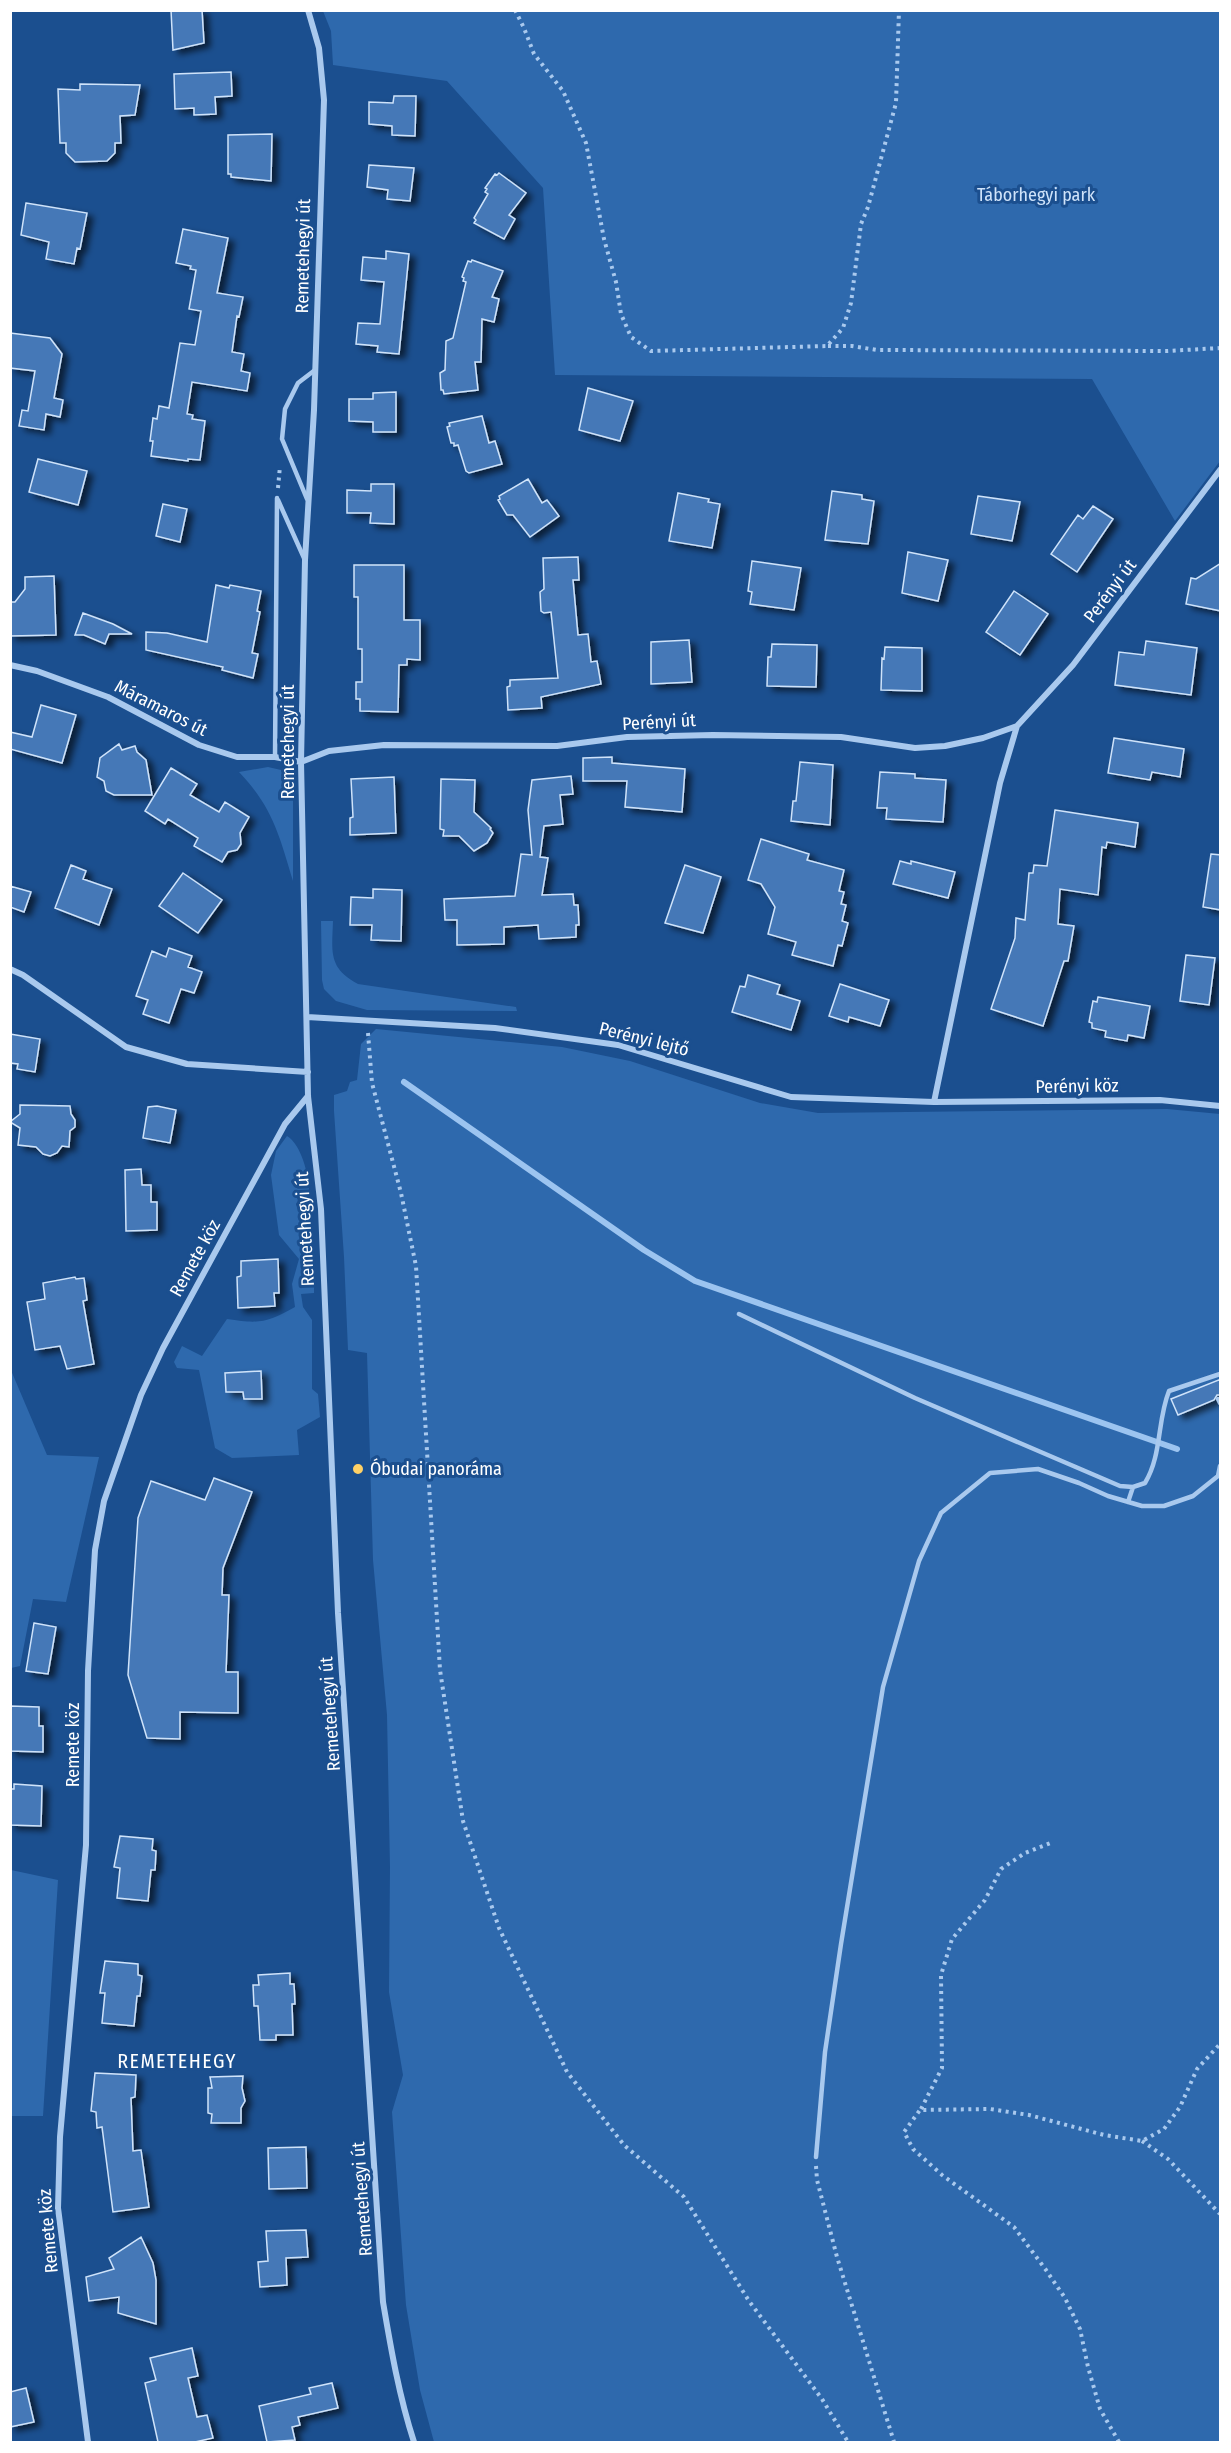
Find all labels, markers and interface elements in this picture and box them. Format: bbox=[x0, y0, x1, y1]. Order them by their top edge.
park label: Táborhegyi park bbox=[977, 184, 1096, 206]
street label: Remetehegyi út bbox=[291, 198, 315, 313]
street label: Perényi út bbox=[1079, 555, 1141, 627]
street label: Máramaros út bbox=[111, 675, 211, 741]
street label: Remetehegyi út bbox=[277, 685, 299, 799]
street label: Perényi út bbox=[622, 709, 697, 735]
street label: Perényi lejtő bbox=[597, 1017, 691, 1061]
street label: Perényi köz bbox=[1035, 1074, 1119, 1098]
street label: Remetehegyi út bbox=[291, 1171, 319, 1287]
street label: Remete köz bbox=[165, 1216, 225, 1300]
place label: Óbudai panoráma bbox=[370, 1458, 502, 1480]
marker: Óbudai panoráma bbox=[351, 1462, 365, 1476]
street label: Remetehegyi út bbox=[315, 1656, 345, 1772]
street label: Remete köz bbox=[62, 1703, 84, 1787]
district label: REMETEHEGY bbox=[117, 2049, 237, 2073]
street label: Remetehegyi út bbox=[347, 2141, 377, 2257]
street label: Remete köz bbox=[33, 2188, 63, 2274]

